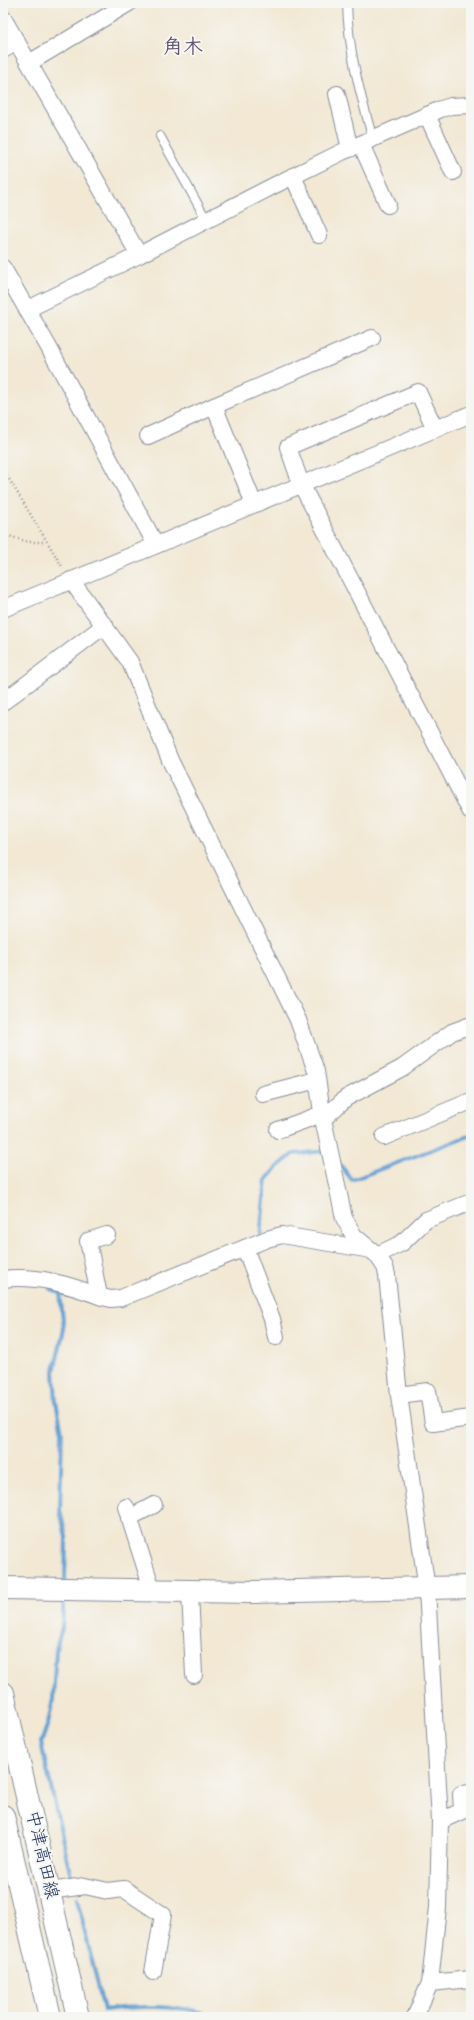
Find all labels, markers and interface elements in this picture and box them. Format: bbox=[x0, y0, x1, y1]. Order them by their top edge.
district label: 角木 bbox=[163, 34, 203, 63]
street label: 中津高田線 bbox=[18, 1808, 64, 1902]

